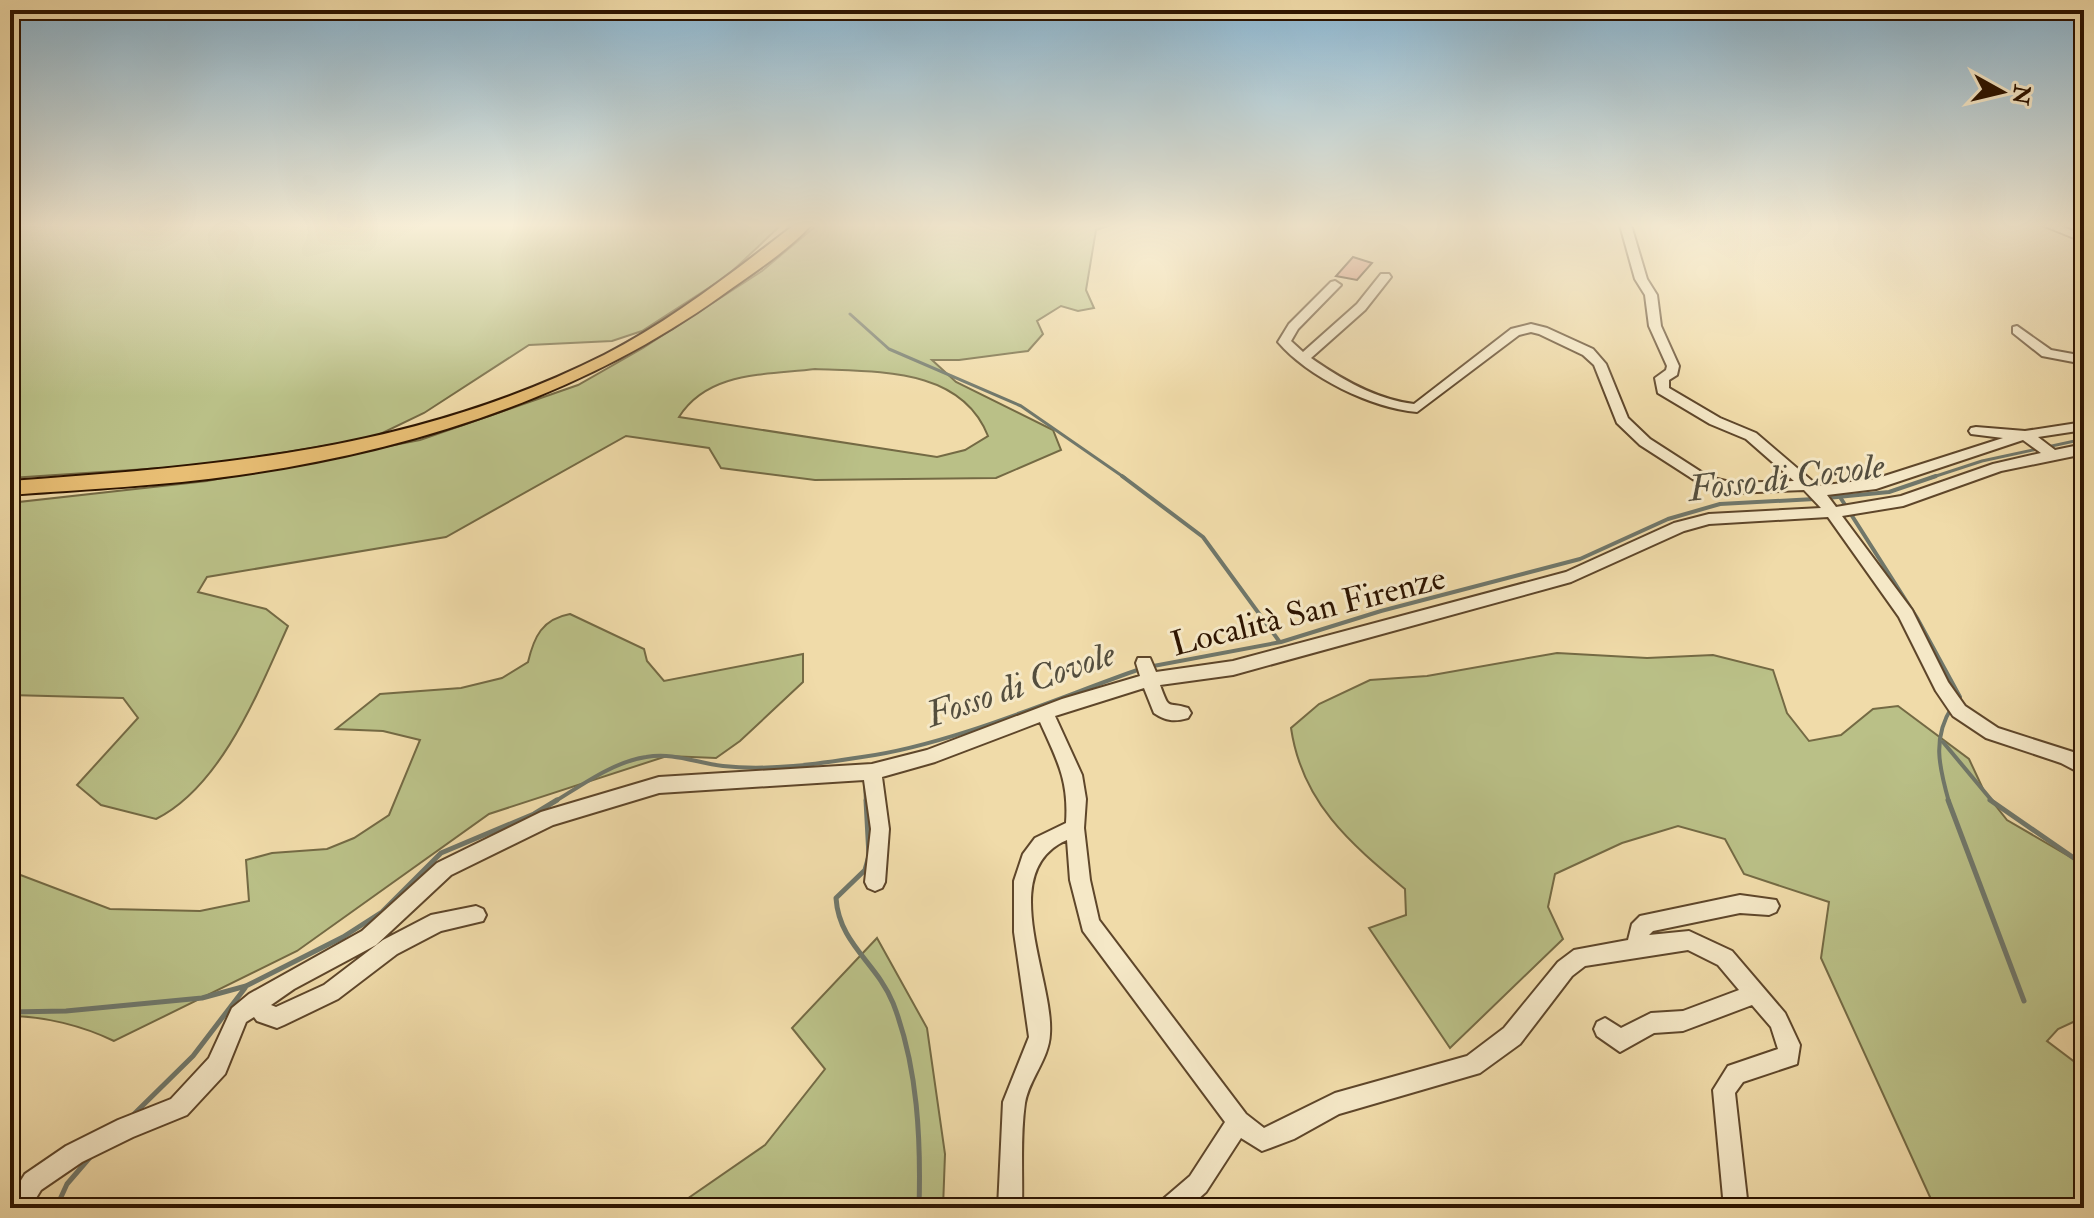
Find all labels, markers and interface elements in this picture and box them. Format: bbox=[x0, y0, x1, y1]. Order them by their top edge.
north arrow bbox=[1962, 52, 2042, 132]
text: N bbox=[2006, 82, 2036, 107]
water label: Fosso di Covole bbox=[1684, 443, 1888, 512]
street label: Località San Firenze bbox=[1167, 557, 1450, 666]
water label: Fosso di Covole bbox=[918, 631, 1122, 738]

